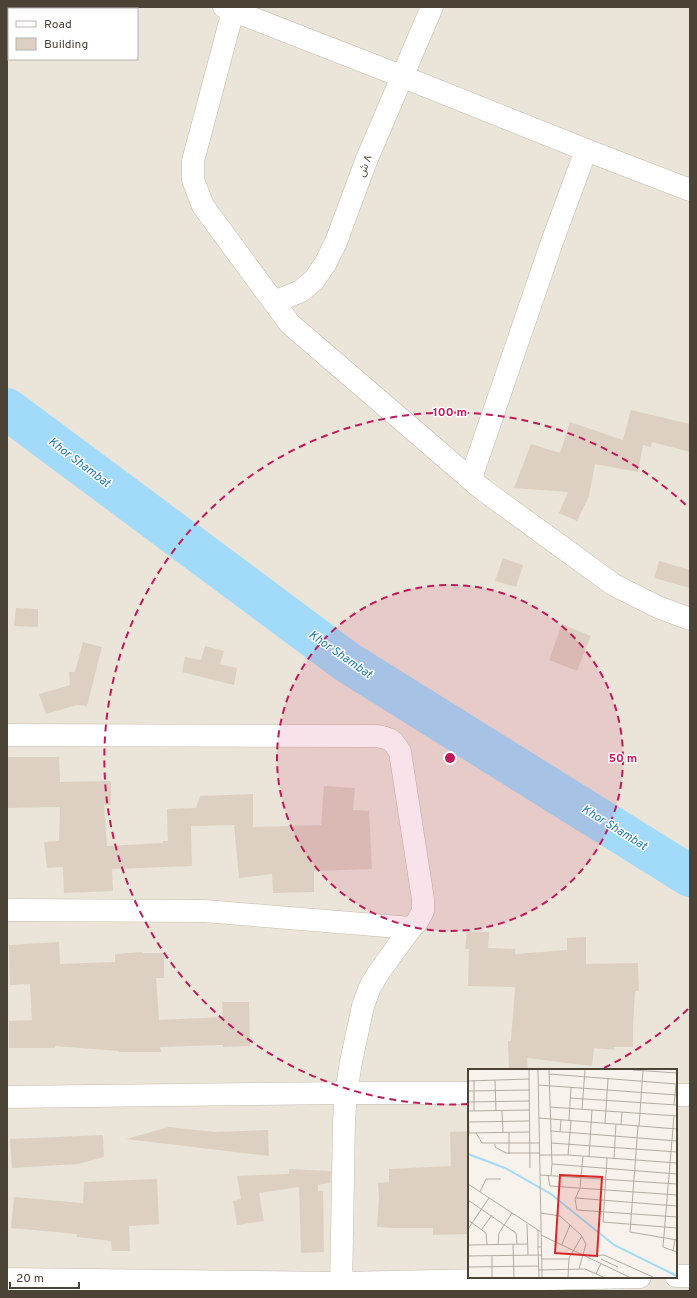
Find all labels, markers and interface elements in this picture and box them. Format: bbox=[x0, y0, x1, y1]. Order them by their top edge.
legend bbox=[8, 8, 138, 60]
text: Road bbox=[44, 17, 72, 33]
text: Building bbox=[44, 37, 88, 53]
street label: ٨ ش bbox=[354, 152, 376, 179]
text: 100 m bbox=[433, 405, 467, 421]
water label: Khor Shambat bbox=[45, 434, 114, 492]
water label: Khor Shambat bbox=[305, 627, 376, 683]
centre of rings bbox=[443, 751, 457, 765]
text: 50 m bbox=[609, 751, 637, 767]
water label: Khor Shambat bbox=[578, 802, 650, 855]
inset map bbox=[468, 1069, 677, 1278]
scale bar bbox=[10, 1264, 79, 1290]
text: 20 m bbox=[16, 1271, 44, 1287]

